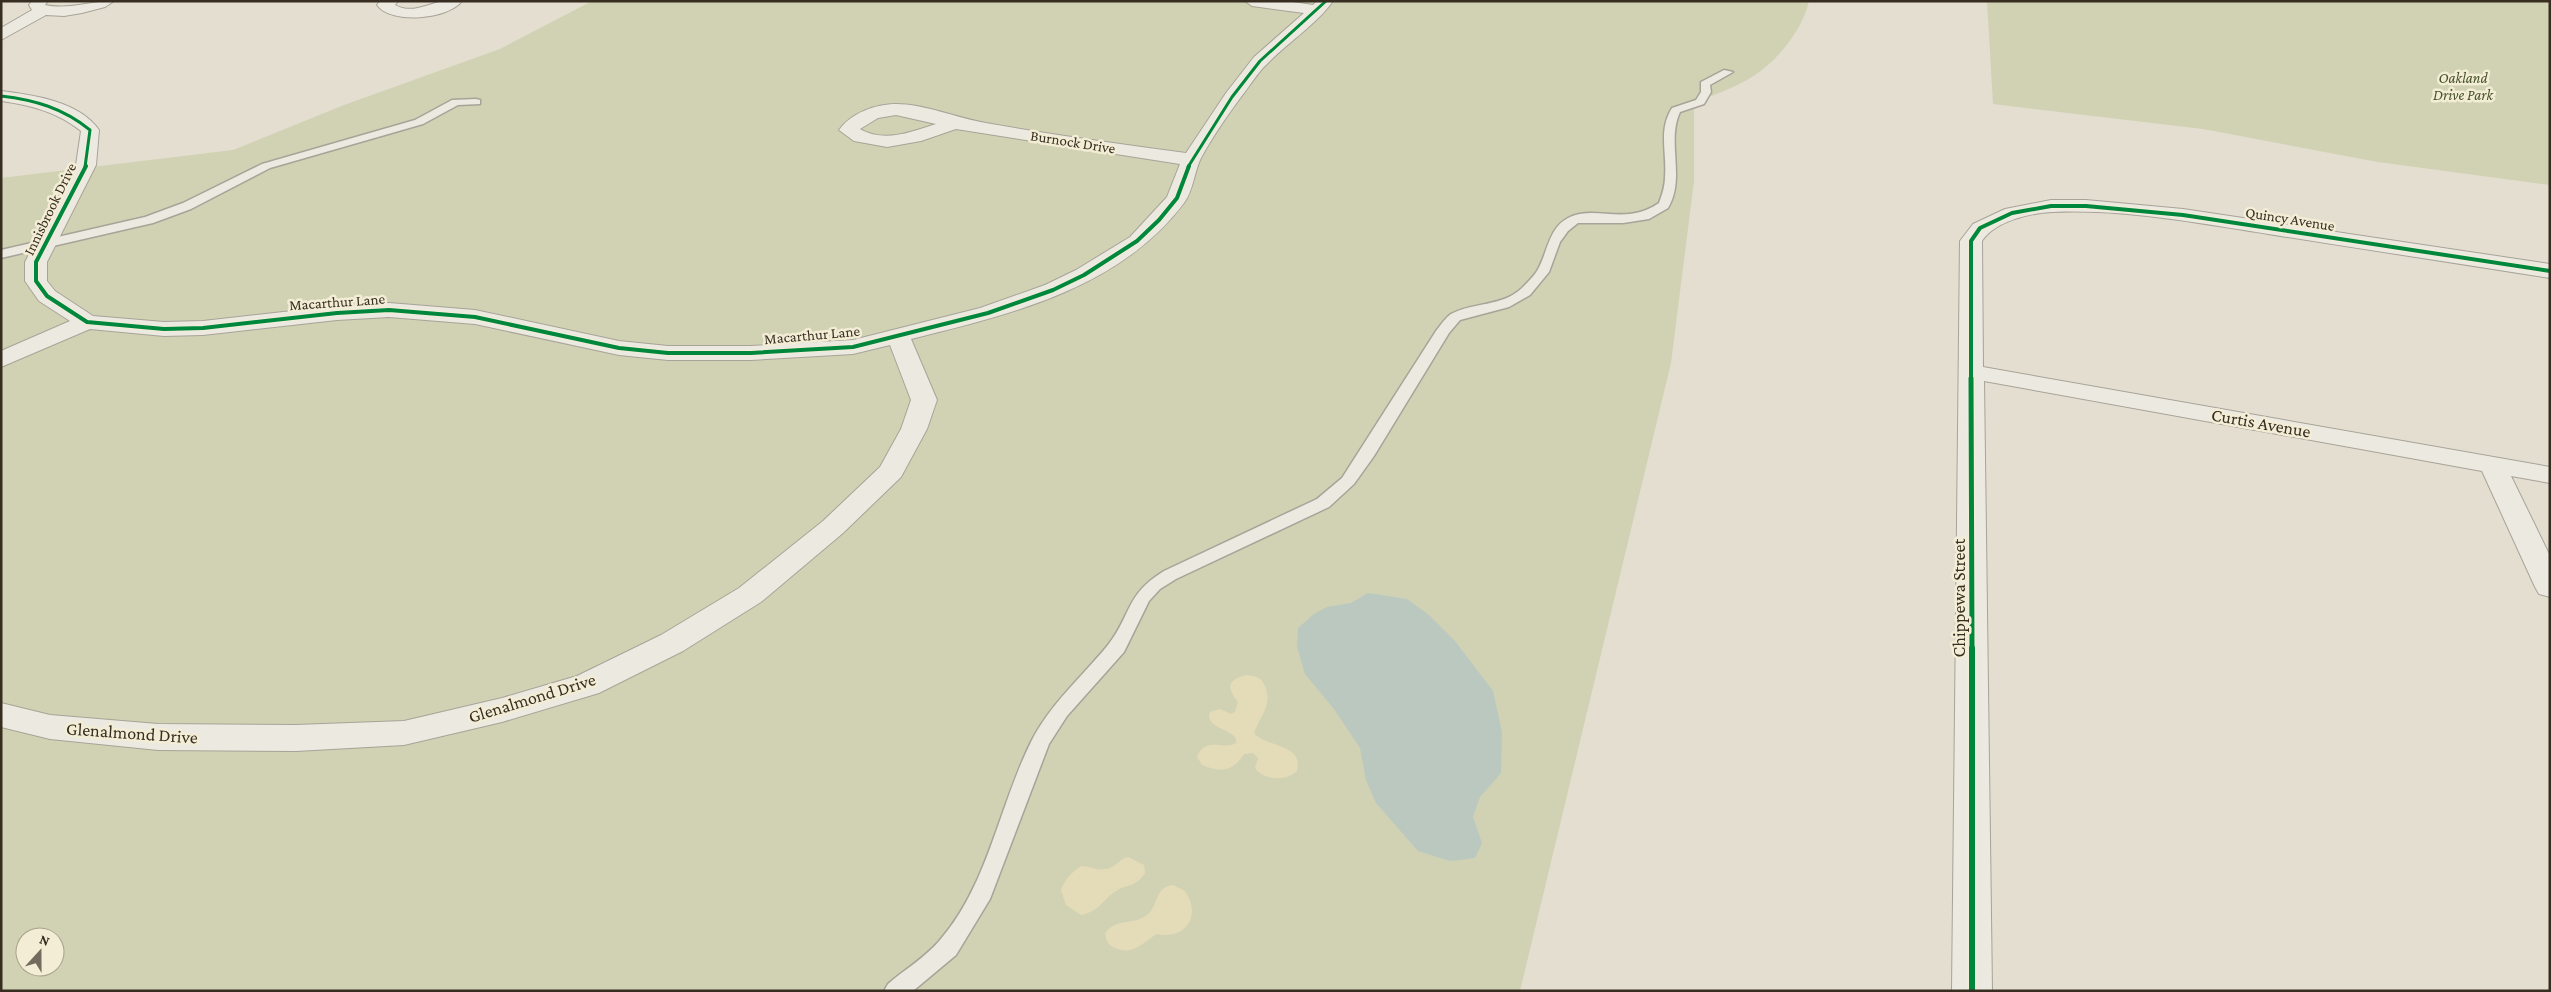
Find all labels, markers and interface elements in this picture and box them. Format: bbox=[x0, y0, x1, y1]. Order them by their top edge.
park label: Oakland Drive Park bbox=[2433, 70, 2494, 103]
street label: Burnock Drive bbox=[1029, 127, 1117, 157]
street label: Innisbrook Drive bbox=[21, 160, 79, 258]
street label: Quincy Avenue bbox=[2244, 204, 2336, 235]
street label: Macarthur Lane bbox=[289, 291, 386, 313]
street label: Macarthur Lane bbox=[763, 323, 861, 347]
street label: Curtis Avenue bbox=[2210, 404, 2312, 442]
street label: Chippewa Street bbox=[1949, 538, 1969, 657]
street label: Glenalmond Drive bbox=[466, 669, 598, 727]
street label: Glenalmond Drive bbox=[66, 718, 199, 748]
north arrow bbox=[15, 927, 65, 977]
text: N bbox=[37, 931, 52, 949]

